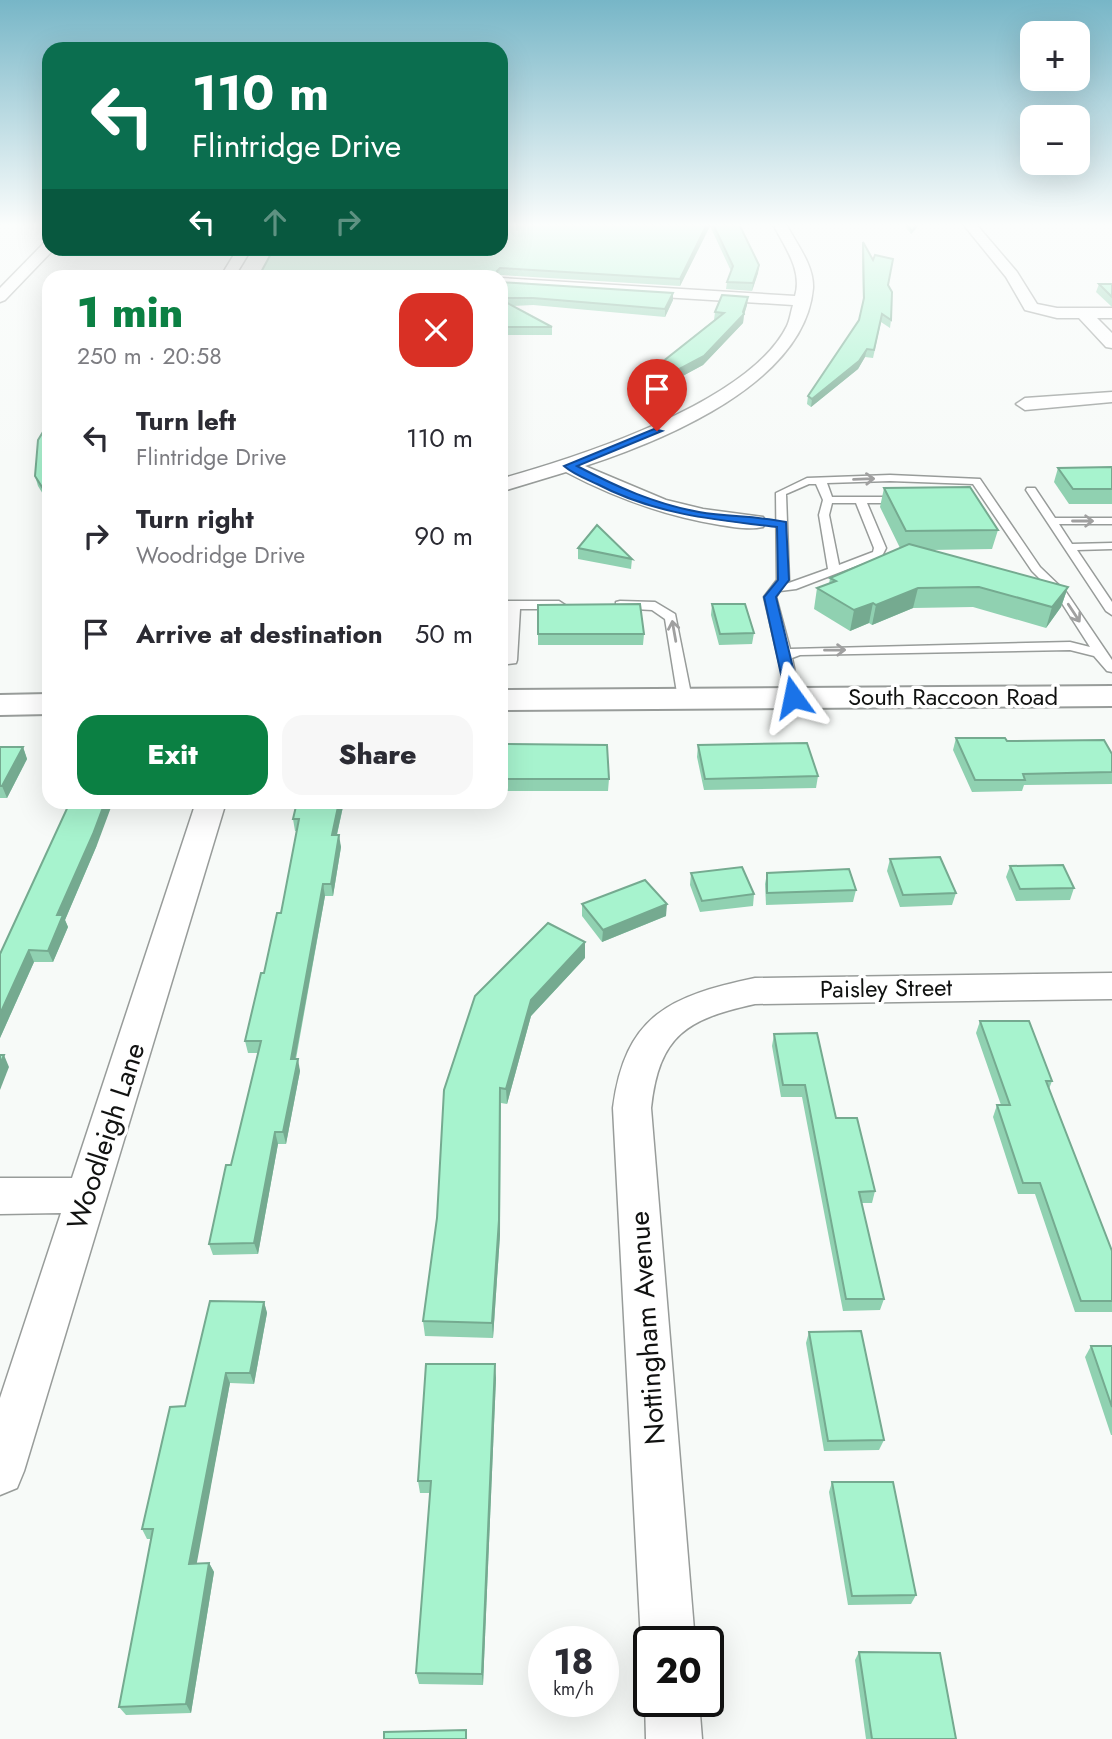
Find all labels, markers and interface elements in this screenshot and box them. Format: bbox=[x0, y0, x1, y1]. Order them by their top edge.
map controls bbox=[1020, 21, 1090, 175]
button: + bbox=[1020, 21, 1090, 91]
text: 110 m bbox=[192, 58, 329, 128]
icon: left bbox=[77, 70, 168, 161]
button: − bbox=[1020, 105, 1090, 175]
text: Flintridge Drive bbox=[192, 123, 401, 169]
icon: left bbox=[183, 203, 221, 241]
icon: ahead bbox=[256, 203, 294, 241]
icon: right bbox=[329, 203, 367, 241]
text: 1 min bbox=[77, 282, 183, 343]
button: close bbox=[399, 293, 473, 367]
text: 250 m · 20:58 bbox=[77, 339, 222, 373]
pin bbox=[627, 359, 687, 431]
icon: arrive bbox=[638, 370, 676, 408]
text: Turn left bbox=[136, 402, 236, 440]
icon: left bbox=[77, 419, 115, 457]
text: 110 m bbox=[406, 419, 473, 457]
text: Flintridge Drive bbox=[136, 440, 286, 474]
one-way arrow bbox=[853, 472, 876, 485]
text: Turn right bbox=[136, 500, 254, 538]
one-way arrow bbox=[1071, 514, 1094, 528]
icon: right bbox=[77, 517, 115, 555]
text: 90 m bbox=[414, 517, 473, 555]
text: Woodridge Drive bbox=[136, 538, 305, 572]
one-way arrow bbox=[1067, 603, 1081, 622]
icon: arrive bbox=[77, 615, 115, 653]
text: Arrive at destination bbox=[136, 615, 383, 653]
text: 50 m bbox=[415, 615, 473, 653]
one-way arrow bbox=[667, 620, 680, 643]
one-way arrow bbox=[823, 643, 846, 657]
position arrow bbox=[756, 660, 830, 734]
street label: South Raccoon Road bbox=[848, 679, 1058, 714]
button: Exit bbox=[77, 715, 268, 795]
button: Share bbox=[282, 715, 473, 795]
street label: Paisley Street bbox=[819, 969, 953, 1007]
street label: Woodleigh Lane bbox=[56, 1037, 156, 1235]
street label: Nottingham Avenue bbox=[618, 1210, 676, 1446]
speed limit sign: 20 bbox=[633, 1626, 724, 1717]
text: 18 bbox=[554, 1637, 593, 1687]
text: km/h bbox=[553, 1676, 594, 1702]

